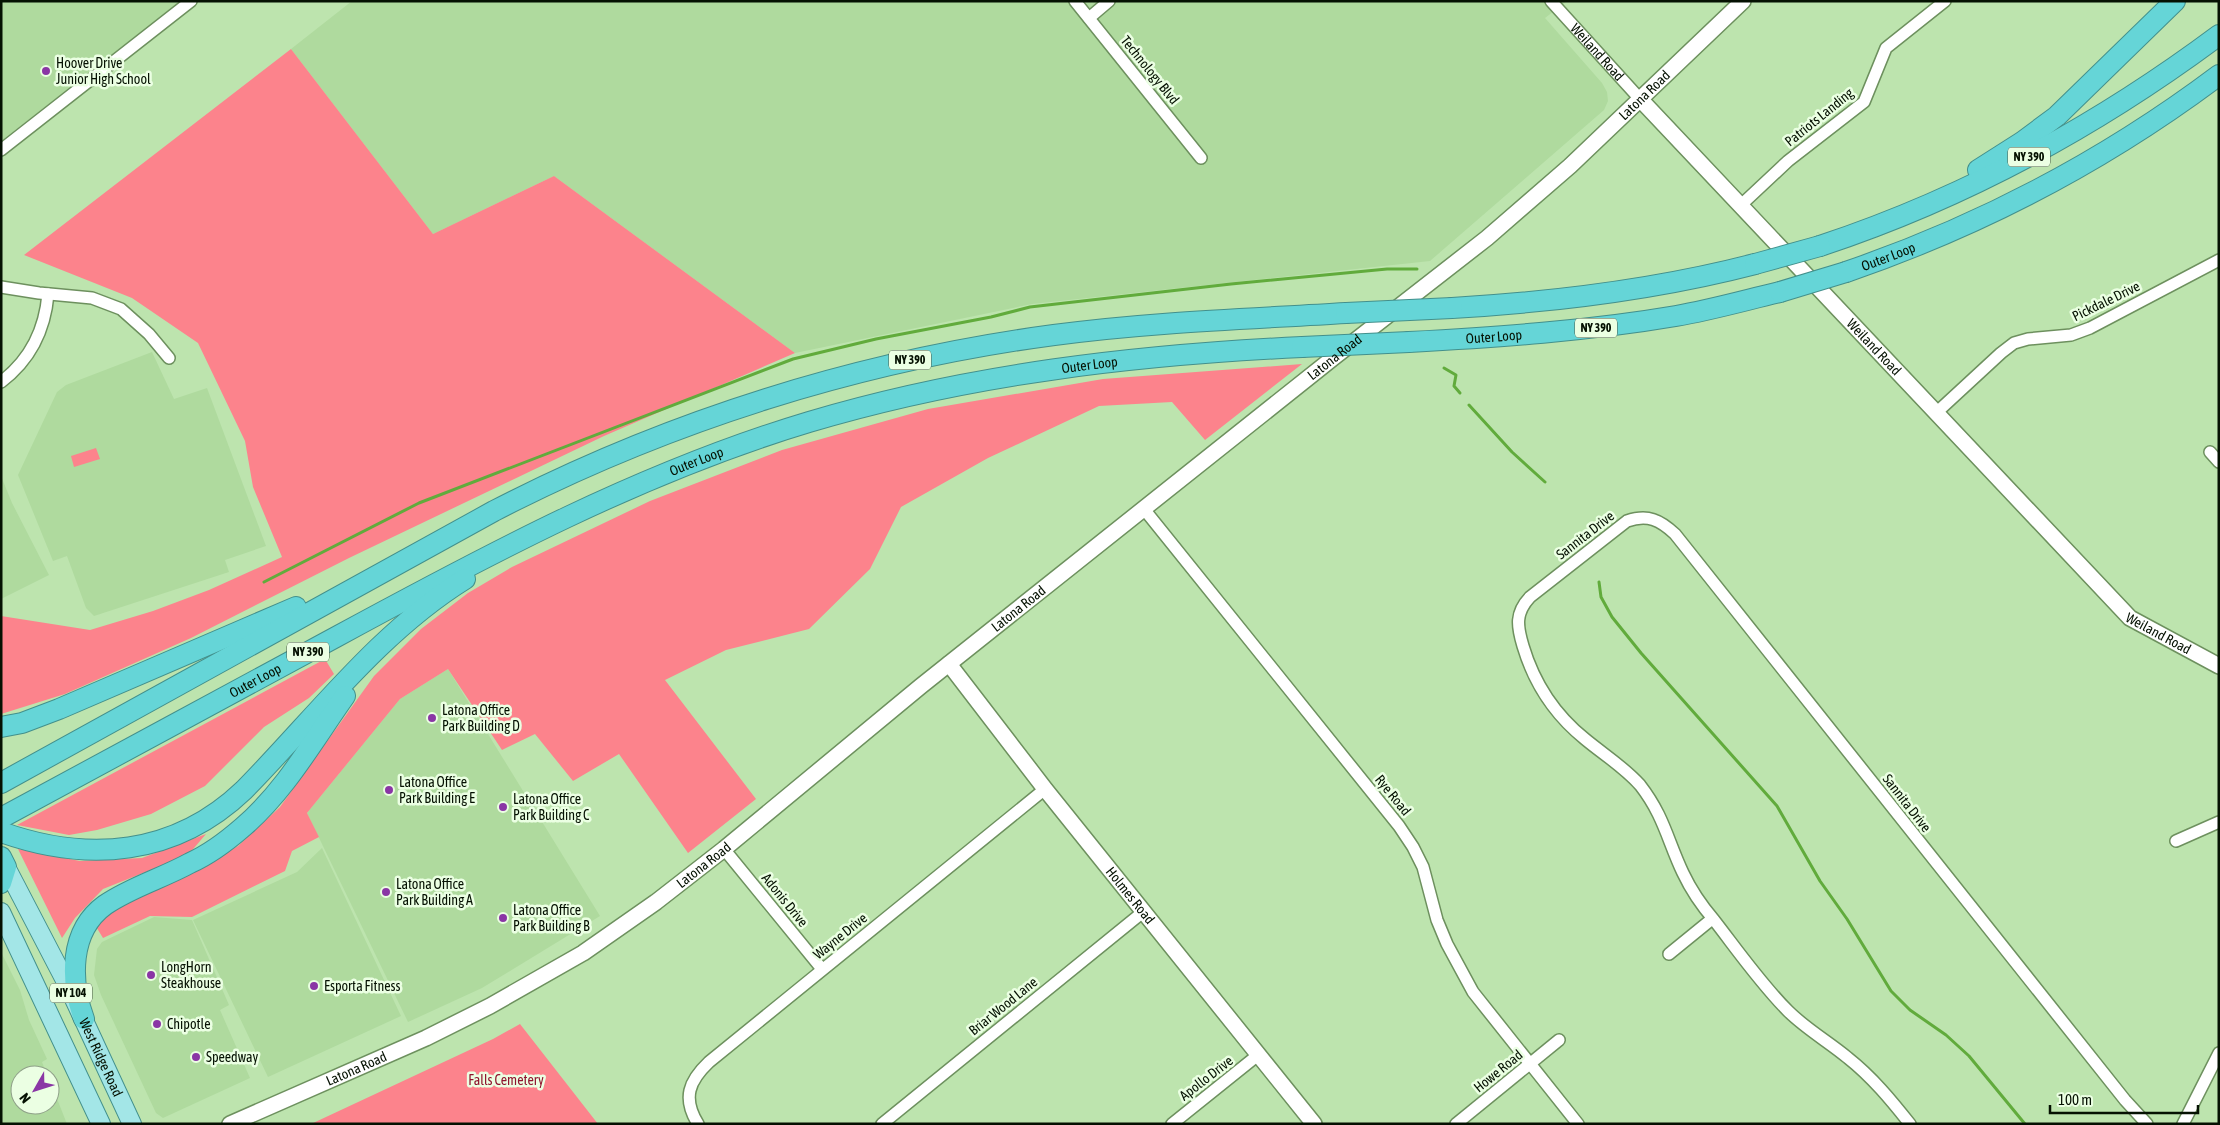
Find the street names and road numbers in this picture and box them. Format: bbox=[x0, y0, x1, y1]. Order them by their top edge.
street label: Weiland Road bbox=[1567, 20, 1627, 84]
street label: Technology Blvd bbox=[1118, 33, 1182, 107]
street label: Latona Road bbox=[1615, 67, 1673, 123]
street label: Patriots Landing bbox=[1782, 85, 1856, 149]
road number: NY 390 bbox=[2008, 148, 2050, 166]
street label: Outer Loop bbox=[1859, 239, 1918, 274]
street label: Pickdale Drive bbox=[2070, 278, 2142, 324]
street label: Weiland Road bbox=[1844, 315, 1905, 379]
road number: NY 390 bbox=[1575, 318, 1617, 338]
street label: Outer Loop bbox=[1465, 327, 1523, 347]
street label: Latona Road bbox=[1304, 331, 1365, 383]
road number: NY 390 bbox=[889, 350, 931, 370]
street label: Outer Loop bbox=[1060, 353, 1119, 376]
street label: Outer Loop bbox=[667, 443, 726, 479]
street label: Sannita Drive bbox=[1553, 508, 1617, 562]
street label: Latona Road bbox=[988, 582, 1049, 635]
street label: Weiland Road bbox=[2123, 609, 2194, 657]
road number: NY 390 bbox=[287, 642, 329, 662]
street label: Outer Loop bbox=[227, 660, 284, 701]
street label: Rye Road bbox=[1372, 771, 1414, 819]
street label: Sannita Drive bbox=[1880, 771, 1934, 835]
street label: Latona Road bbox=[673, 839, 734, 891]
street label: Holmes Road bbox=[1103, 864, 1158, 927]
street label: Adonis Drive bbox=[759, 870, 811, 930]
street label: Wayne Drive bbox=[810, 910, 870, 962]
street label: Briar Wood Lane bbox=[966, 974, 1040, 1038]
road number: NY 104 bbox=[50, 984, 92, 1002]
street label: West Ridge Road bbox=[76, 1016, 126, 1099]
street label: Howe Road bbox=[1471, 1047, 1525, 1095]
street label: Latona Road bbox=[324, 1048, 389, 1089]
street label: Apollo Drive bbox=[1176, 1052, 1236, 1104]

